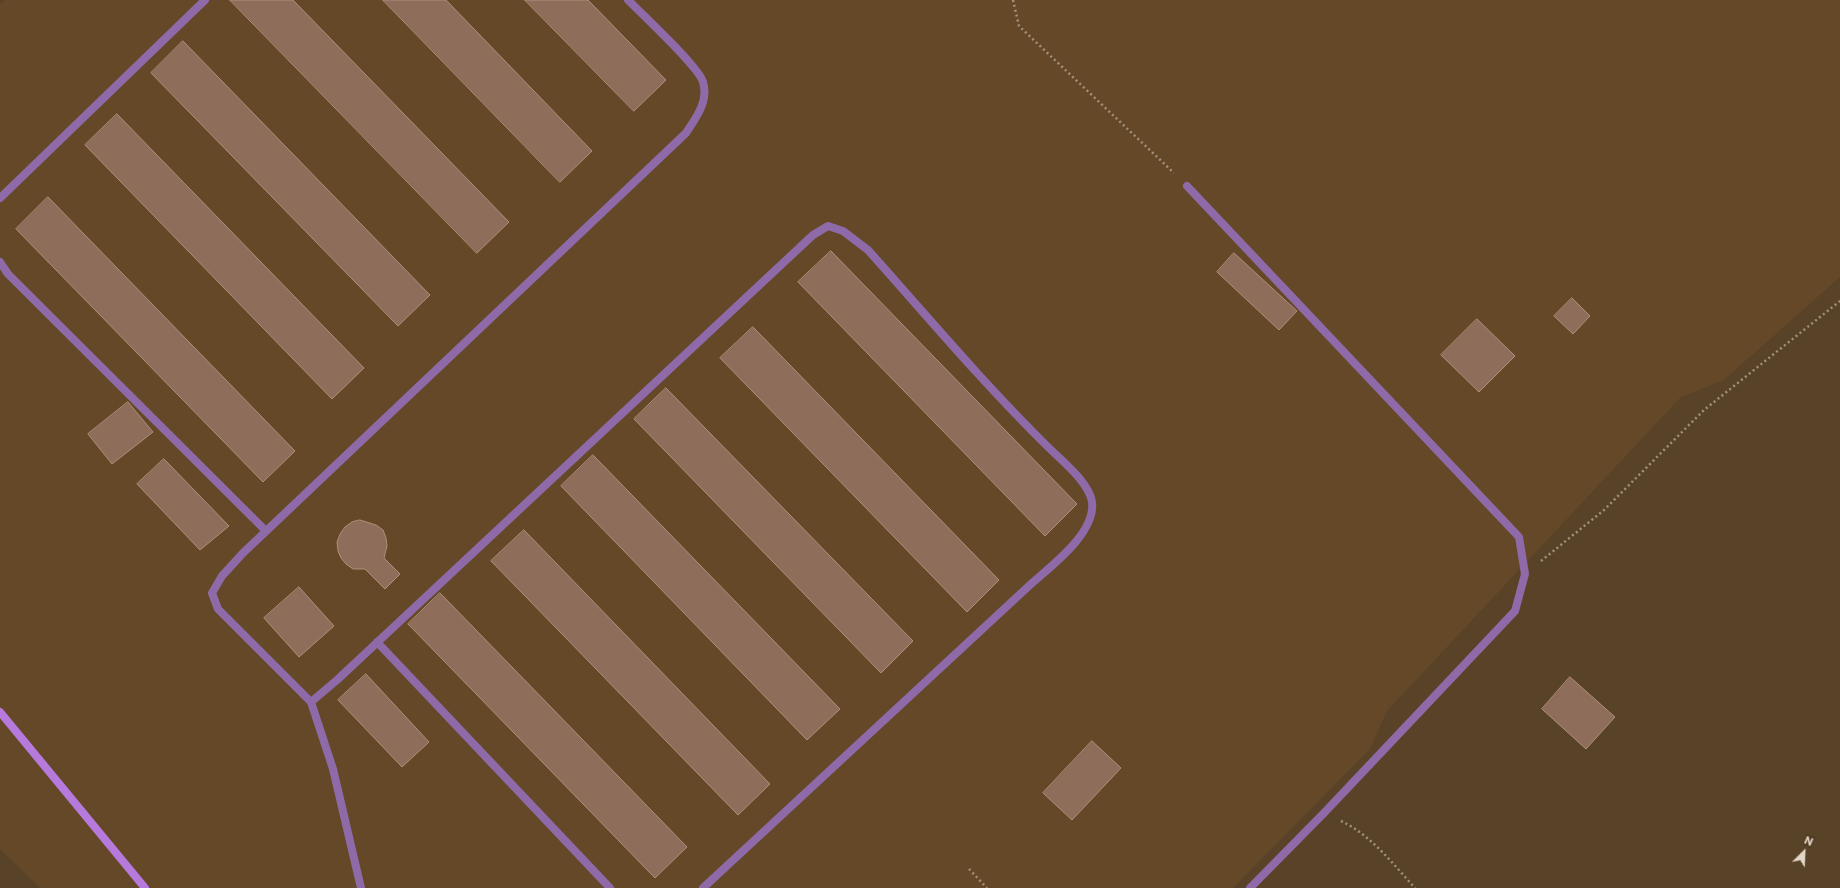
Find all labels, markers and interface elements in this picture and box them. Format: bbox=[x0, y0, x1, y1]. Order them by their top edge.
north arrow bbox=[1784, 832, 1824, 872]
text: N bbox=[1803, 833, 1815, 848]

